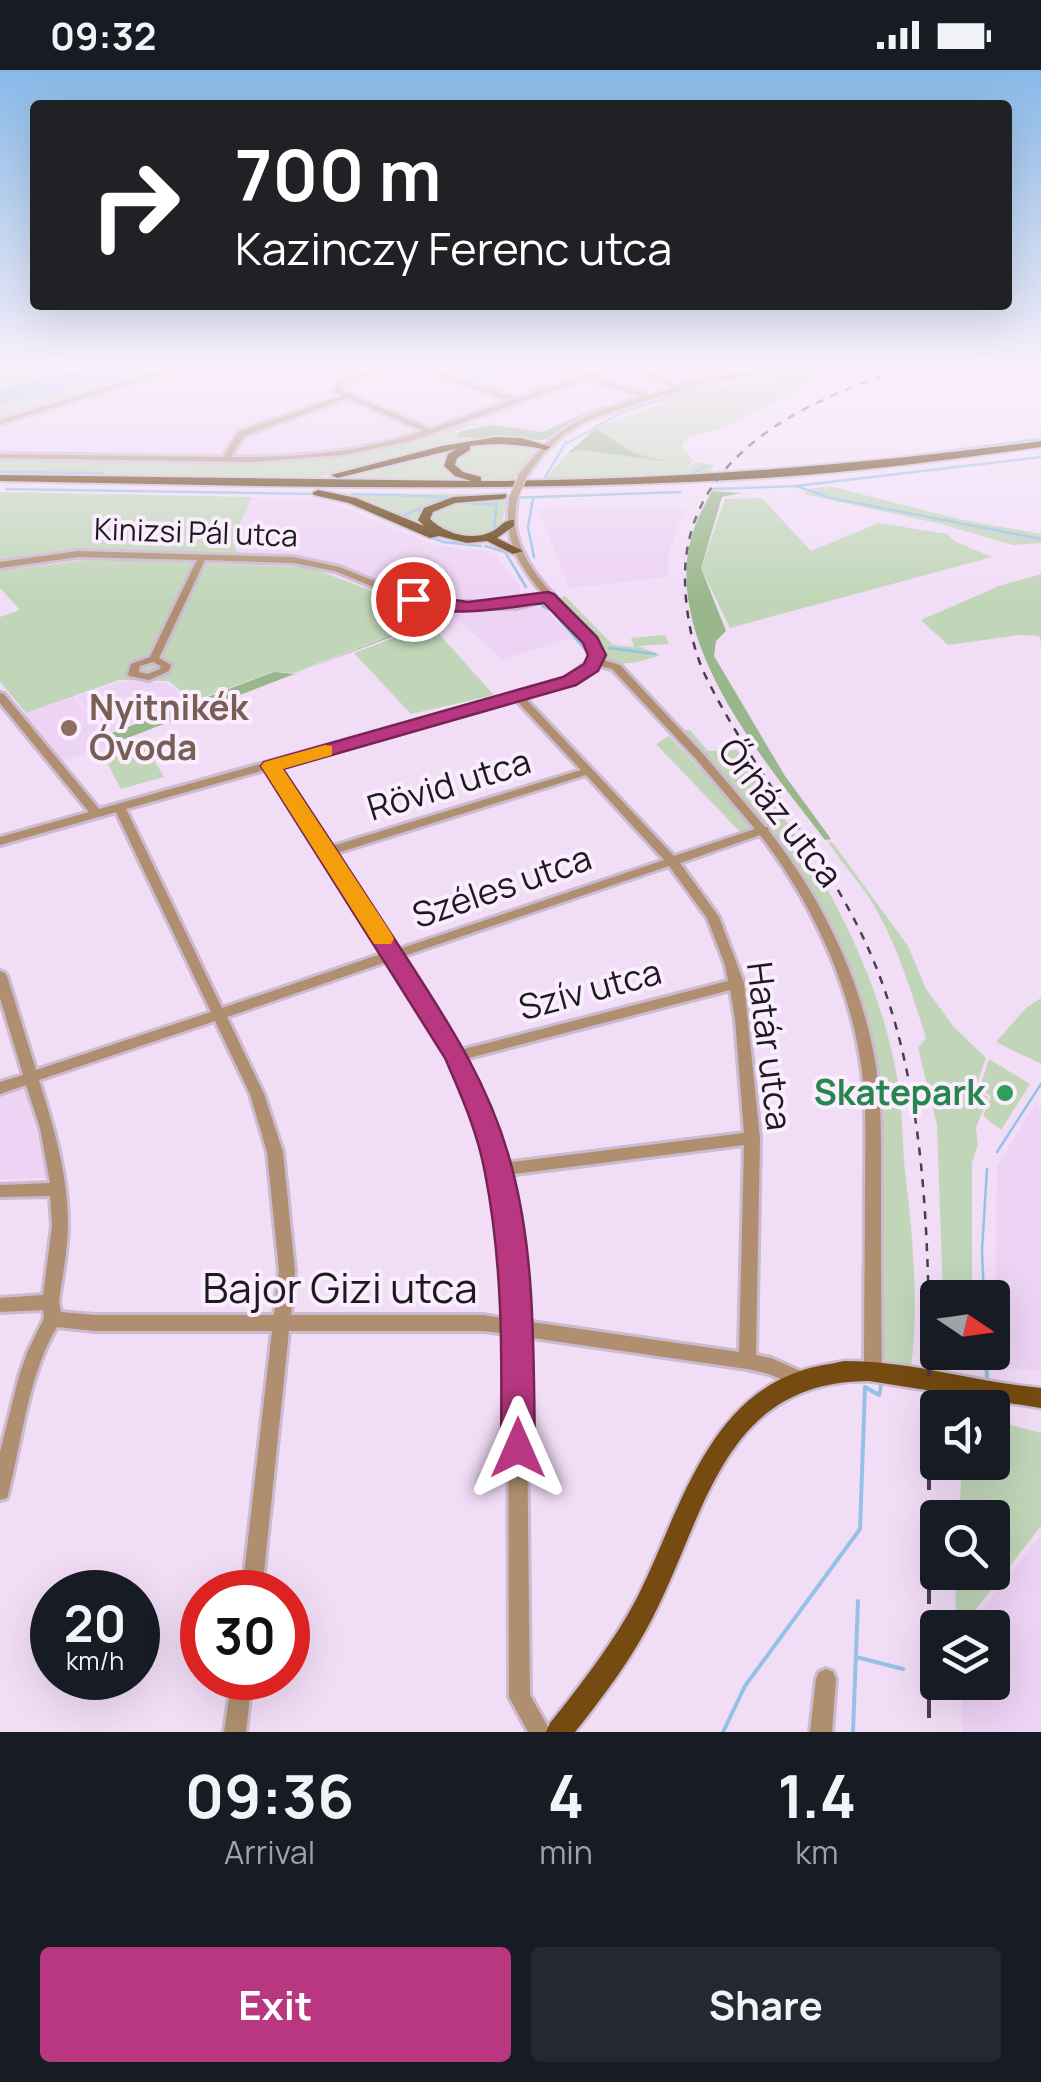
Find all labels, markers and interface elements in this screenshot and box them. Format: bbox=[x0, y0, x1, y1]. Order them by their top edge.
text: 09:32 bbox=[50, 9, 156, 61]
text: 700 m bbox=[235, 126, 441, 222]
icon: right bbox=[70, 140, 200, 270]
text: Kazinczy Ferenc utca bbox=[235, 217, 672, 279]
street label: Kinizsi Pál utca bbox=[94, 507, 299, 556]
pin bbox=[371, 557, 456, 642]
icon: arrive bbox=[386, 572, 441, 627]
place label: Nyitnikék Óvoda bbox=[89, 683, 250, 771]
marker: Nyitnikék Óvoda bbox=[58, 717, 80, 739]
street label: Őrház utca bbox=[708, 728, 854, 897]
street label: Rövid utca bbox=[361, 736, 536, 832]
street label: Széles utca bbox=[406, 833, 598, 939]
street label: Szív utca bbox=[513, 947, 666, 1031]
street label: Határ utca bbox=[736, 959, 804, 1133]
place label: Skatepark bbox=[814, 1068, 986, 1116]
marker: Skatepark bbox=[994, 1082, 1016, 1104]
street label: Bajor Gizi utca bbox=[202, 1258, 478, 1316]
north arrow bbox=[920, 1280, 1010, 1370]
map controls bbox=[920, 1280, 1010, 1700]
button: sound bbox=[920, 1390, 1010, 1480]
position arrow bbox=[466, 1396, 570, 1500]
button: search bbox=[920, 1500, 1010, 1590]
speed limit sign: 30 bbox=[180, 1570, 310, 1700]
text: 20 bbox=[64, 1589, 126, 1657]
button: layers bbox=[920, 1610, 1010, 1700]
text: km/h bbox=[66, 1643, 124, 1678]
text: 09:36 bbox=[185, 1754, 354, 1836]
text: 4 bbox=[548, 1754, 584, 1836]
text: 1.4 bbox=[778, 1754, 856, 1836]
text: Arrival bbox=[224, 1830, 315, 1874]
text: min bbox=[539, 1830, 593, 1874]
text: km bbox=[795, 1830, 838, 1874]
button: Exit bbox=[40, 1947, 511, 2062]
button: Share bbox=[531, 1947, 1001, 2062]

